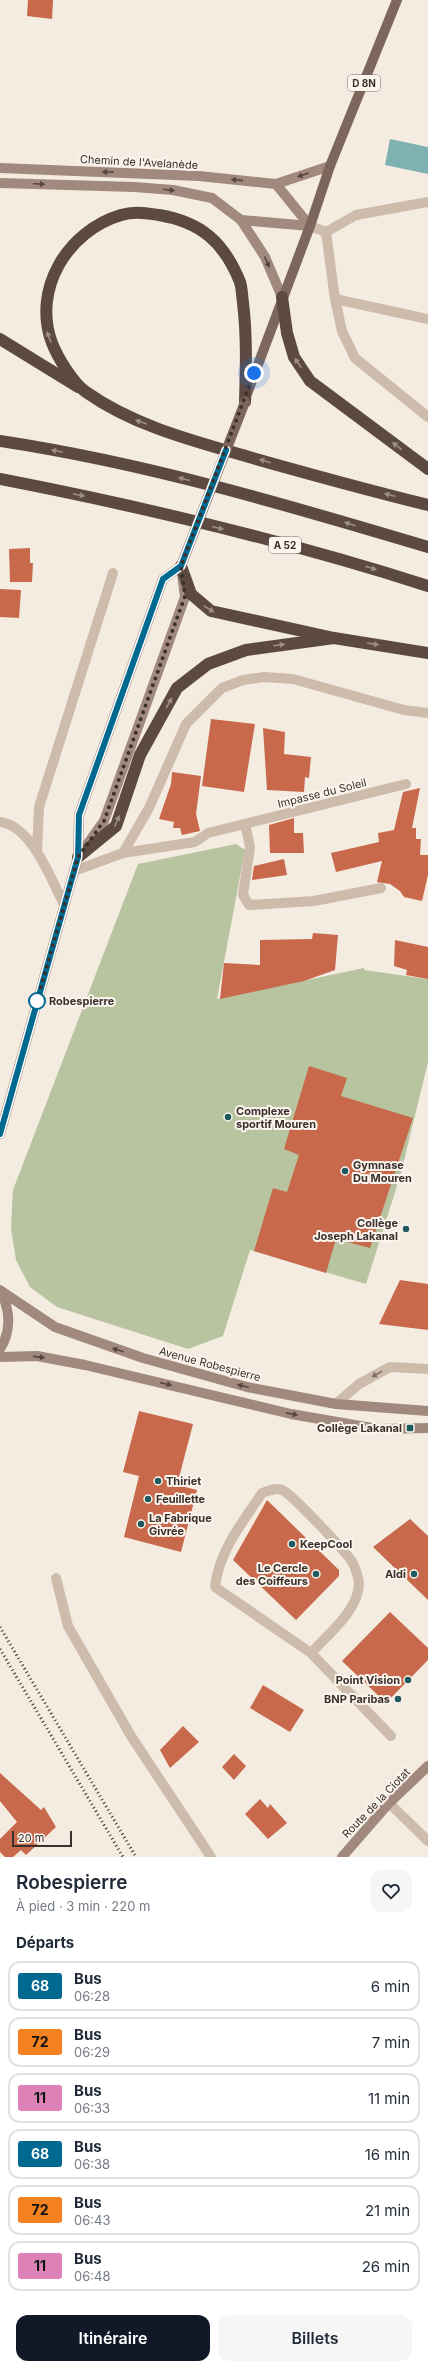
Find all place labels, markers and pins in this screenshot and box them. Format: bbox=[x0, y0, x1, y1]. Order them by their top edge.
marker: Robespierre bbox=[28, 992, 46, 1010]
place label: Robespierre bbox=[49, 994, 115, 1008]
place label: Complexe sportif Mouren bbox=[236, 1104, 316, 1131]
marker: Complexe sportif Mouren bbox=[223, 1112, 233, 1122]
place label: Gymnase Du Mouren bbox=[353, 1158, 412, 1185]
marker: Gymnase Du Mouren bbox=[340, 1166, 350, 1176]
place label: Collège Joseph Lakanal bbox=[314, 1216, 398, 1243]
marker: Collège Joseph Lakanal bbox=[401, 1224, 411, 1234]
place label: Collège Lakanal bbox=[317, 1421, 402, 1435]
marker: Collège Lakanal bbox=[405, 1423, 415, 1433]
place label: Thiriet bbox=[166, 1474, 201, 1488]
marker: Thiriet bbox=[153, 1476, 163, 1486]
place label: Feuillette bbox=[156, 1492, 206, 1506]
marker: Feuillette bbox=[143, 1494, 153, 1504]
place label: La Fabrique Givrée bbox=[149, 1511, 212, 1538]
marker: La Fabrique Givrée bbox=[136, 1519, 146, 1529]
place label: KeepCool bbox=[300, 1537, 352, 1551]
marker: KeepCool bbox=[287, 1539, 297, 1549]
place label: Le Cercle des Coiffeurs bbox=[236, 1561, 308, 1588]
place label: Aldi bbox=[385, 1567, 406, 1581]
marker: Le Cercle des Coiffeurs bbox=[311, 1569, 321, 1579]
marker: Aldi bbox=[409, 1569, 419, 1579]
place label: Point Vision bbox=[336, 1673, 400, 1687]
marker: Point Vision bbox=[403, 1675, 413, 1685]
place label: BNP Paribas bbox=[324, 1692, 390, 1706]
marker: BNP Paribas bbox=[393, 1694, 403, 1704]

